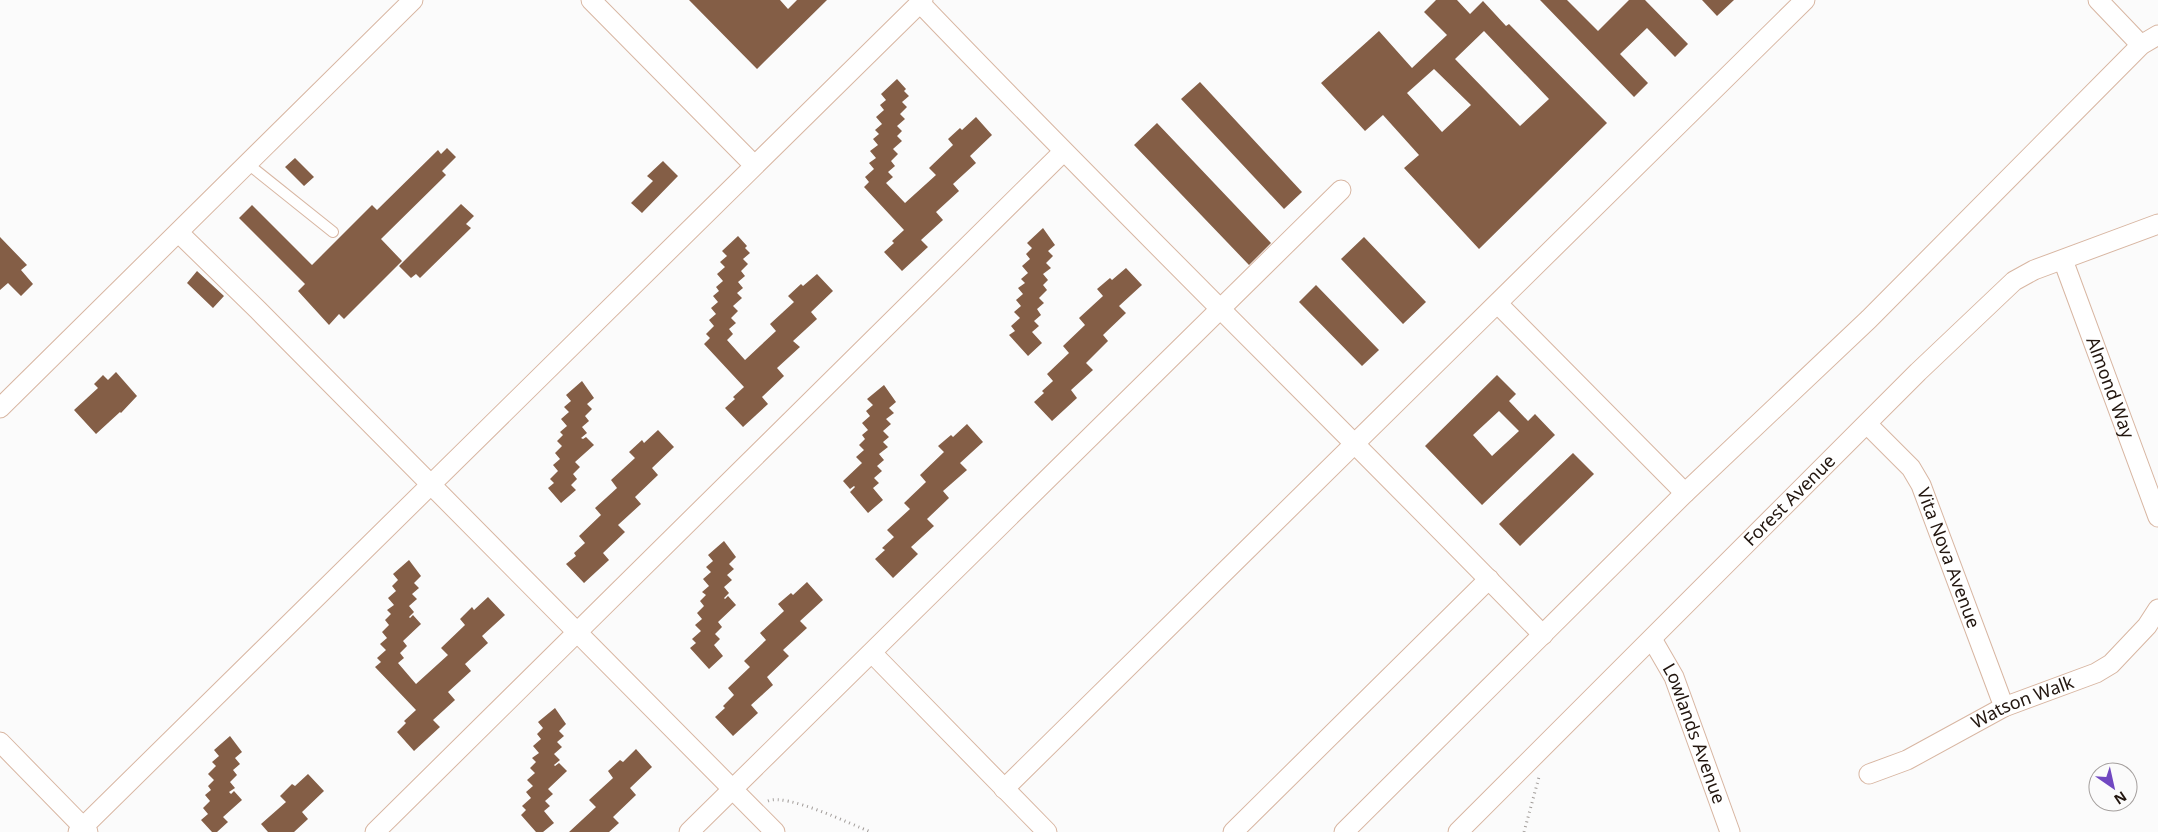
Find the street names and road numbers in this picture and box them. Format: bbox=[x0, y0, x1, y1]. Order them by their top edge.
street label: Almond Way bbox=[2081, 333, 2141, 442]
street label: Forest Avenue bbox=[1738, 449, 1840, 551]
street label: Vita Nova Avenue bbox=[1912, 484, 1986, 631]
street label: Lowlands Avenue bbox=[1658, 659, 1732, 807]
street label: Watson Walk bbox=[1967, 669, 2077, 734]

